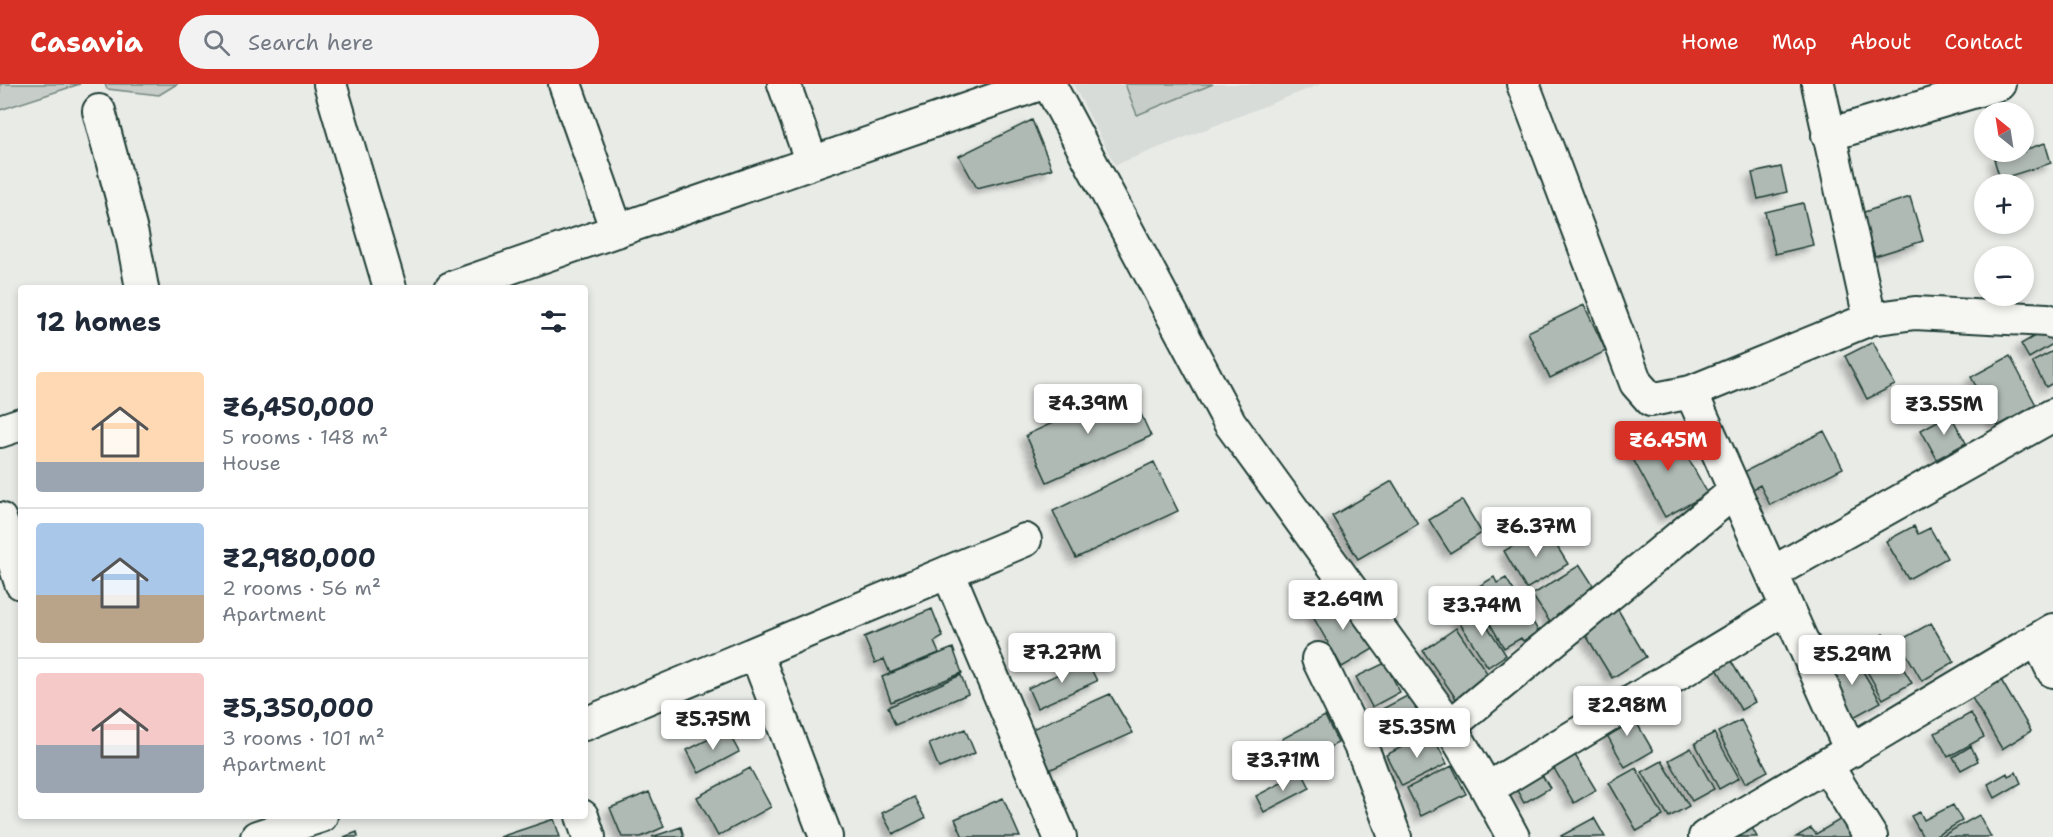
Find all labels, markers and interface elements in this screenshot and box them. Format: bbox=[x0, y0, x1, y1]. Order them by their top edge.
search box bbox=[179, 15, 599, 69]
text: Casavia bbox=[30, 23, 143, 61]
icon: search bbox=[200, 26, 233, 59]
text: Search here bbox=[248, 28, 374, 57]
text: Home bbox=[1681, 28, 1739, 56]
text: Map bbox=[1772, 28, 1817, 56]
text: About bbox=[1850, 28, 1911, 56]
text: Contact bbox=[1944, 28, 2023, 56]
north arrow bbox=[1974, 102, 2034, 162]
map controls bbox=[1974, 102, 2034, 306]
button: + bbox=[1974, 174, 2034, 234]
button: − bbox=[1974, 246, 2034, 306]
text: 12 homes bbox=[36, 304, 161, 339]
icon: filters bbox=[537, 305, 570, 338]
pin: ₹4.39M bbox=[1039, 384, 1137, 435]
pin: ₹3.55M bbox=[1895, 385, 1993, 436]
text: ₹6,450,000 bbox=[222, 389, 375, 424]
text: ₹4.39M bbox=[1048, 390, 1128, 416]
text: ₹3.55M bbox=[1905, 391, 1983, 417]
icon: home bbox=[84, 396, 156, 468]
pin: ₹6.45M bbox=[1619, 421, 1717, 472]
text: 5 rooms · 148 m² bbox=[222, 424, 388, 450]
text: ₹6.45M bbox=[1629, 427, 1707, 453]
text: House bbox=[222, 450, 281, 476]
pin: ₹6.37M bbox=[1487, 507, 1585, 558]
text: ₹6.37M bbox=[1496, 513, 1576, 539]
text: ₹2,980,000 bbox=[222, 540, 376, 575]
icon: home bbox=[84, 547, 156, 619]
text: 2 rooms · 56 m² bbox=[222, 575, 381, 601]
pin: ₹2.69M bbox=[1294, 580, 1392, 631]
text: ₹2.69M bbox=[1303, 586, 1383, 612]
pin: ₹3.74M bbox=[1433, 586, 1531, 637]
text: ₹3.74M bbox=[1442, 592, 1522, 618]
text: Apartment bbox=[222, 601, 326, 627]
pin: ₹7.27M bbox=[1013, 633, 1111, 684]
pin: ₹5.29M bbox=[1803, 635, 1901, 686]
text: ₹7.27M bbox=[1022, 639, 1102, 665]
text: ₹5.29M bbox=[1813, 641, 1891, 667]
pin: ₹2.98M bbox=[1578, 686, 1676, 737]
text: ₹5,350,000 bbox=[222, 690, 374, 725]
text: ₹2.98M bbox=[1587, 692, 1667, 718]
icon: home bbox=[84, 697, 156, 769]
pin: ₹5.75M bbox=[664, 700, 762, 751]
text: ₹5.75M bbox=[675, 706, 751, 732]
pin: ₹5.35M bbox=[1368, 708, 1466, 759]
text: ₹5.35M bbox=[1378, 714, 1456, 740]
text: 3 rooms · 101 m² bbox=[222, 725, 385, 751]
pin: ₹3.71M bbox=[1234, 741, 1332, 792]
text: ₹3.71M bbox=[1246, 747, 1320, 773]
text: Apartment bbox=[222, 751, 326, 777]

